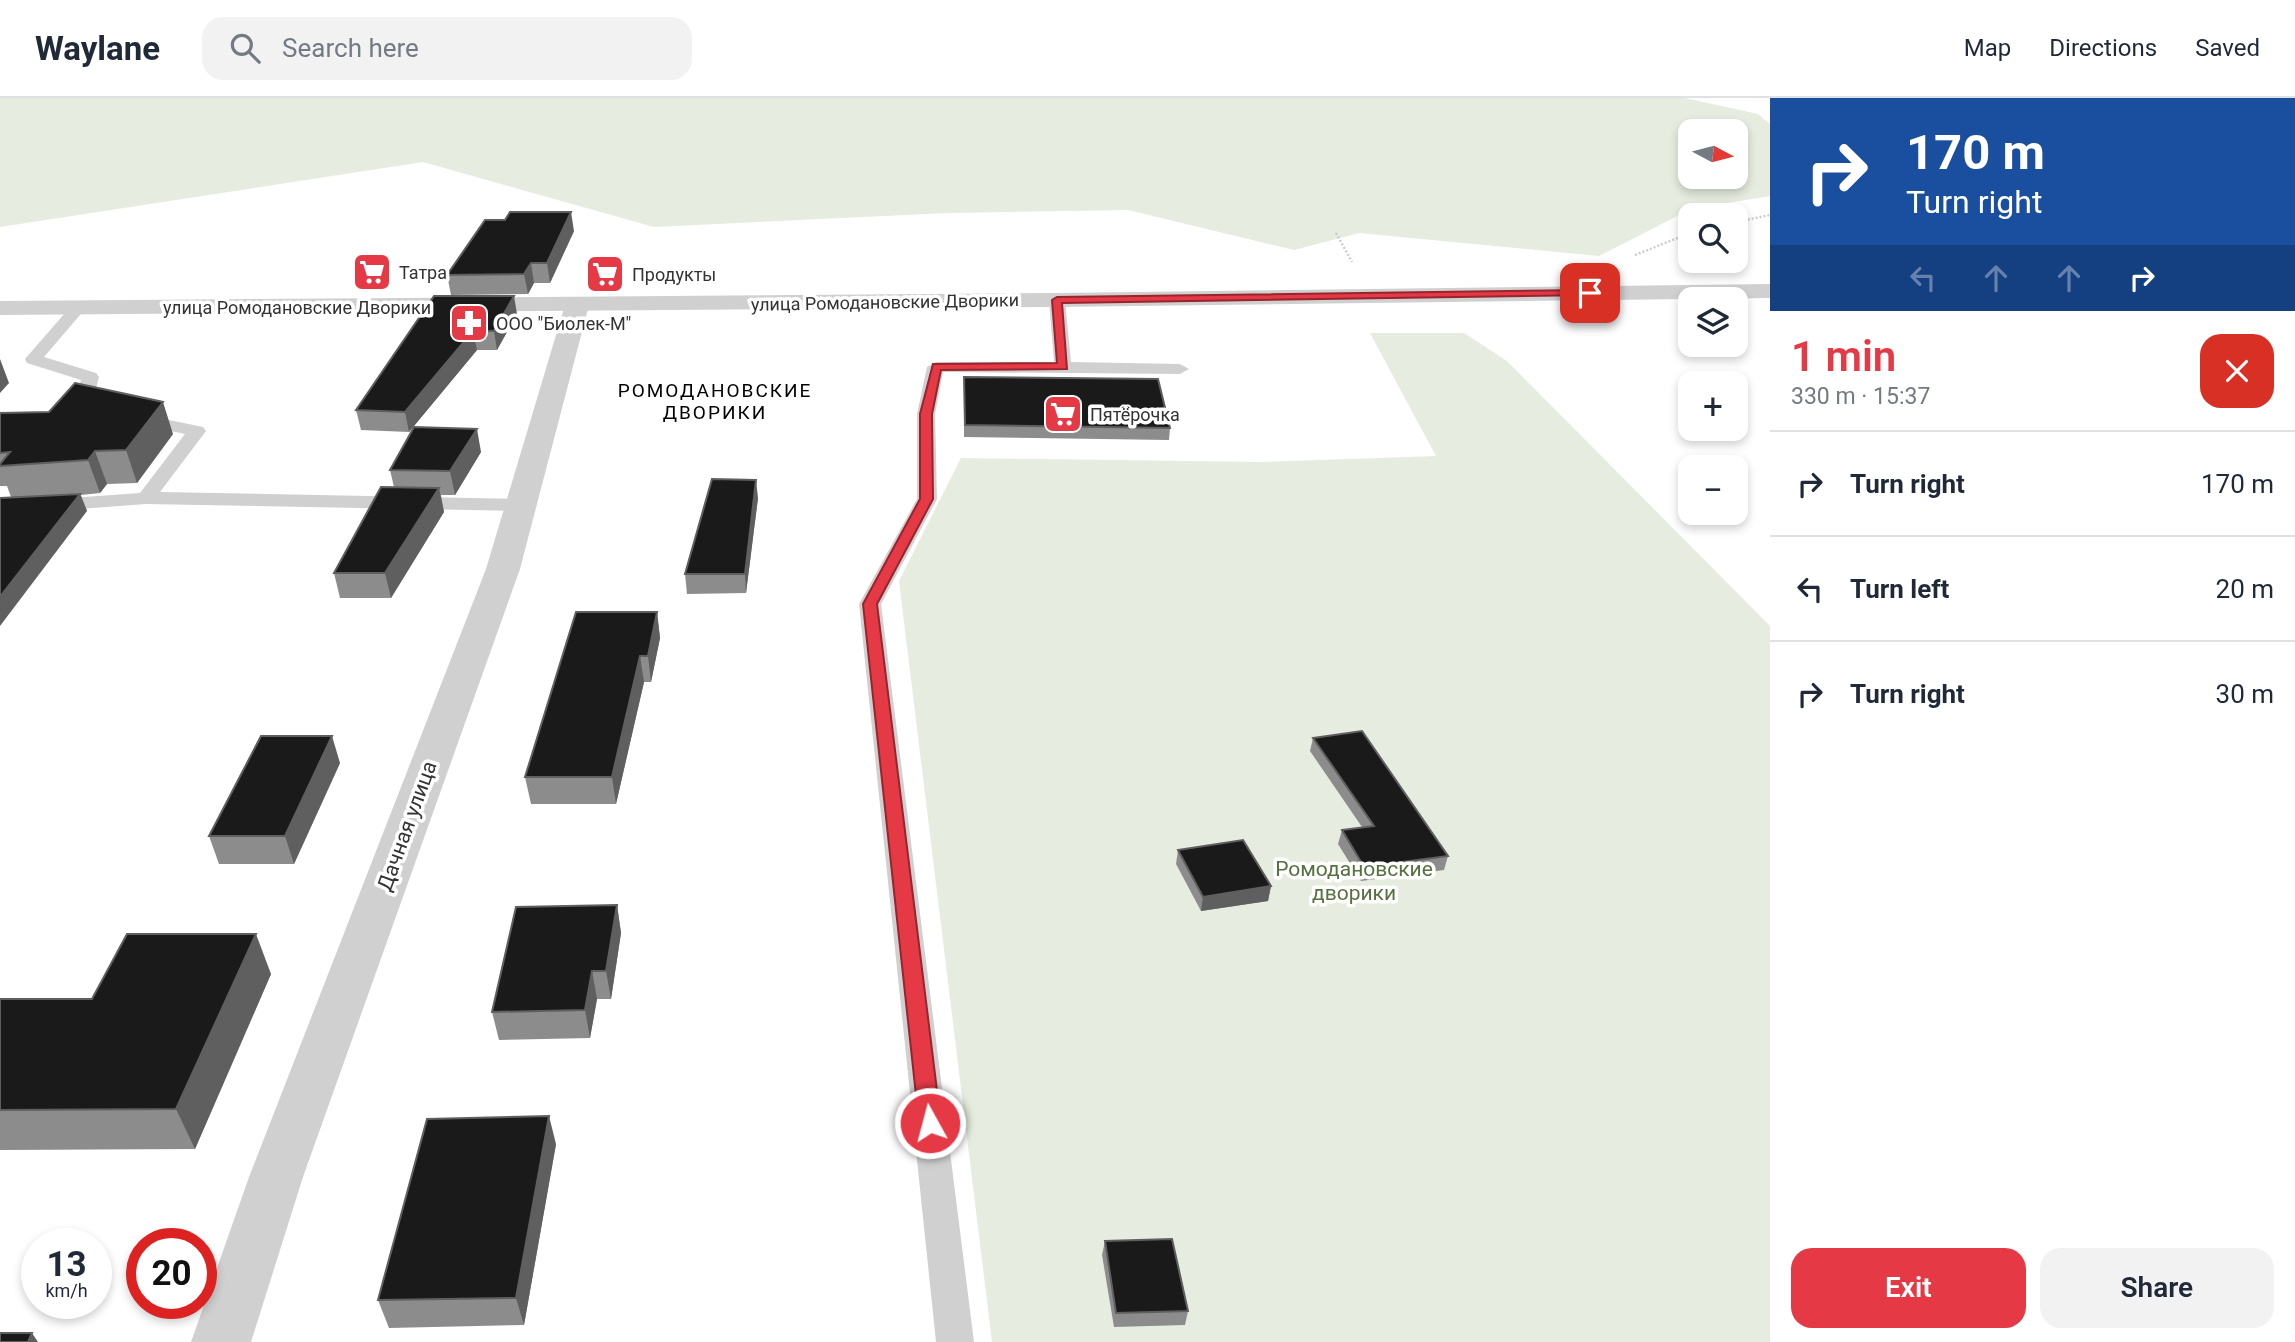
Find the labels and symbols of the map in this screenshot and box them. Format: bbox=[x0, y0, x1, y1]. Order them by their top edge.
north arrow bbox=[1678, 119, 1748, 189]
supermarket icon: Татра bbox=[351, 251, 393, 293]
supermarket icon: Продукты bbox=[584, 253, 626, 295]
place label: Татра bbox=[399, 262, 447, 283]
pin bbox=[1560, 263, 1620, 323]
place label: Продукты bbox=[632, 264, 716, 285]
street label: улица Ромодановские Дворики bbox=[751, 289, 1019, 315]
street label: улица Ромодановские Дворики bbox=[163, 297, 431, 318]
pharmacy icon: ООО "Биолек-М" bbox=[448, 302, 490, 344]
place label: ООО "Биолек-М" bbox=[496, 313, 631, 334]
district label: РОМОДАНОВСКИЕ ДВОРИКИ bbox=[618, 379, 812, 424]
supermarket icon: Пятёрочка bbox=[1042, 393, 1084, 435]
place label: Пятёрочка bbox=[1090, 404, 1180, 425]
street label: Дачная улица bbox=[372, 758, 442, 894]
park label: Ромодановские дворики bbox=[1275, 857, 1433, 905]
position arrow bbox=[893, 1086, 967, 1160]
speed limit sign: 20 bbox=[126, 1228, 217, 1319]

